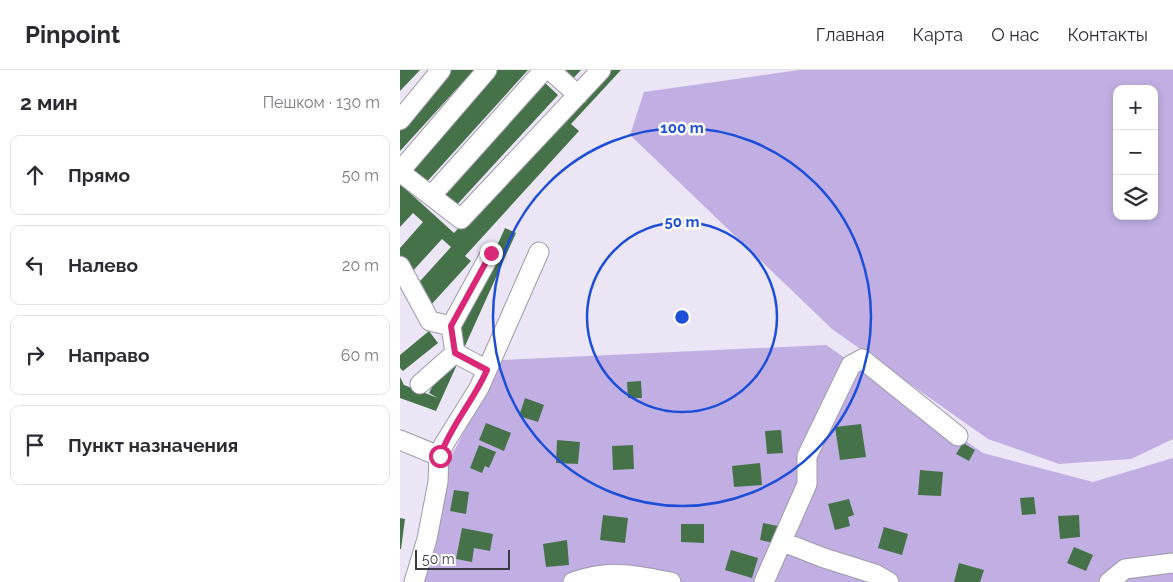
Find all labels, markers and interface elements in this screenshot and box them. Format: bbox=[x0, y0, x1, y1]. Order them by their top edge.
text: Pinpoint bbox=[25, 20, 120, 49]
text: Главная bbox=[816, 24, 884, 45]
text: Карта bbox=[912, 24, 963, 45]
text: О нас bbox=[991, 24, 1039, 45]
text: Контакты bbox=[1067, 24, 1148, 45]
map controls bbox=[1113, 85, 1158, 220]
button: + bbox=[1113, 85, 1158, 130]
text: 2 мин bbox=[20, 90, 78, 115]
text: Пешком · 130 m bbox=[263, 93, 380, 112]
text: 100 m bbox=[660, 119, 704, 137]
button: − bbox=[1113, 130, 1158, 175]
icon: ahead bbox=[21, 161, 49, 189]
text: Прямо bbox=[68, 164, 130, 186]
text: 50 m bbox=[342, 166, 379, 185]
button: layers bbox=[1113, 175, 1158, 220]
text: 50 m bbox=[664, 213, 700, 231]
route end bbox=[480, 242, 503, 265]
icon: left bbox=[21, 251, 49, 279]
text: Налево bbox=[68, 254, 138, 276]
text: 20 m bbox=[342, 256, 379, 275]
centre of rings bbox=[673, 308, 691, 326]
icon: right bbox=[21, 341, 49, 369]
text: Направо bbox=[68, 344, 149, 366]
text: 60 m bbox=[341, 346, 379, 365]
icon: arrive bbox=[21, 431, 49, 459]
text: Пункт назначения bbox=[68, 434, 238, 456]
route start bbox=[429, 445, 452, 468]
scale bar bbox=[415, 547, 510, 570]
text: 50 m bbox=[422, 551, 455, 567]

